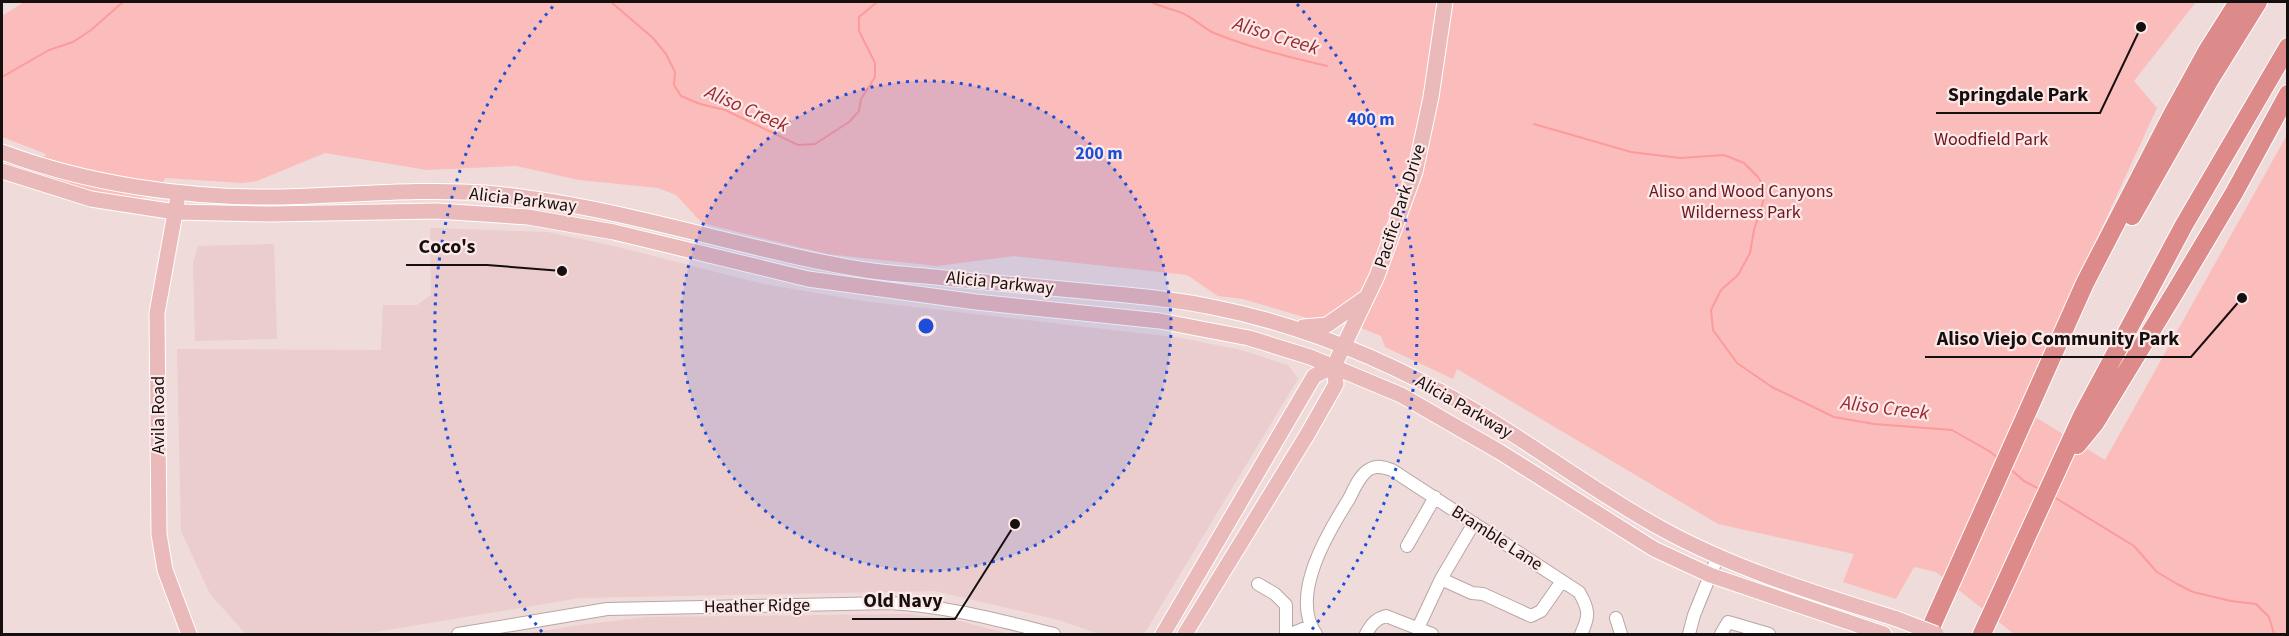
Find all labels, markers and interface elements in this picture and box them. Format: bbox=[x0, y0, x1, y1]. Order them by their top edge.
water label: Aliso Creek bbox=[1228, 9, 1323, 62]
callout: Springdale Park bbox=[1936, 75, 2100, 113]
water label: Aliso Creek bbox=[699, 77, 794, 140]
text: Springdale Park bbox=[1948, 81, 2088, 109]
text: 400 m bbox=[1347, 107, 1395, 132]
park label: Woodfield Park bbox=[1934, 127, 2048, 152]
text: 200 m bbox=[1075, 141, 1123, 166]
street label: Pacific Park Drive bbox=[1368, 141, 1432, 271]
park label: Aliso and Wood Canyons Wilderness Park bbox=[1649, 179, 1833, 225]
street label: Alicia Parkway bbox=[468, 181, 579, 219]
callout: Coco's bbox=[406, 227, 487, 265]
text: Coco's bbox=[419, 233, 476, 261]
street label: Alicia Parkway bbox=[945, 265, 1056, 301]
centre of rings bbox=[916, 316, 936, 336]
callout: Aliso Viejo Community Park bbox=[1925, 319, 2191, 357]
text: Aliso Viejo Community Park bbox=[1936, 325, 2179, 353]
street label: Alicia Parkway bbox=[1411, 369, 1518, 445]
street label: Avila Road bbox=[146, 376, 171, 454]
water label: Aliso Creek bbox=[1837, 388, 1931, 427]
street label: Bramble Lane bbox=[1447, 499, 1547, 577]
callout: Old Navy bbox=[852, 581, 955, 619]
text: Old Navy bbox=[863, 587, 943, 615]
street label: Heather Ridge bbox=[704, 593, 810, 619]

